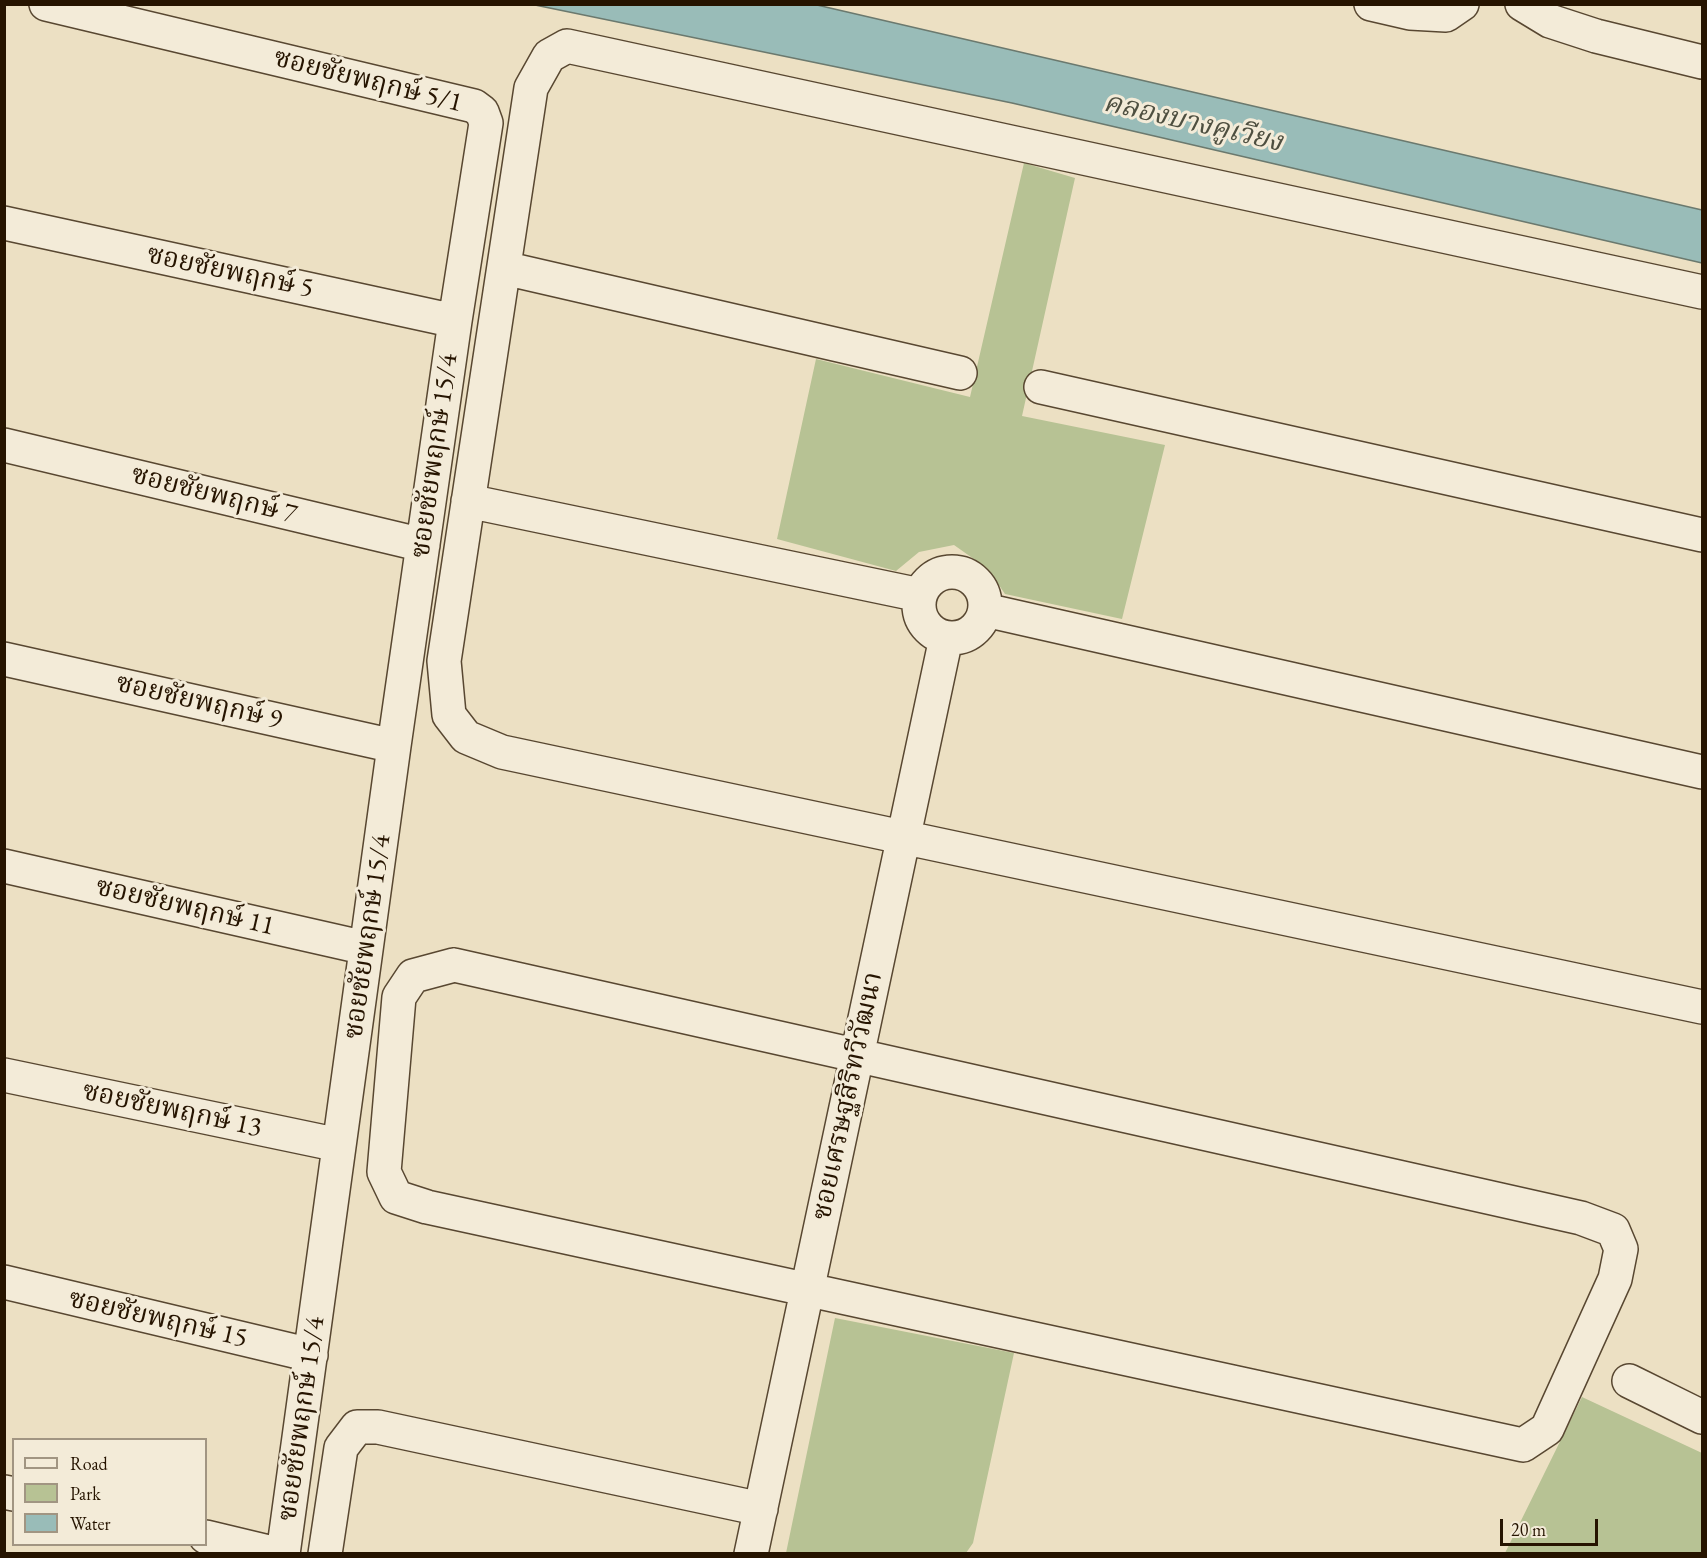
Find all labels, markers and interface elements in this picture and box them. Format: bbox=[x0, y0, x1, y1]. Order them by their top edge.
street label: ซอยชัยพฤกษ์ 5/1 bbox=[270, 42, 466, 120]
water label: คลองบางคูเวียง bbox=[1100, 86, 1286, 160]
street label: ซอยชัยพฤกษ์ 5 bbox=[144, 239, 316, 305]
street label: ซอยชัยพฤกษ์ 15/4 bbox=[405, 352, 465, 560]
street label: ซอยชัยพฤกษ์ 7 bbox=[128, 459, 300, 531]
street label: ซอยชัยพฤกษ์ 9 bbox=[113, 667, 285, 737]
street label: ซอยชัยพฤกษ์ 15/4 bbox=[338, 833, 398, 1041]
street label: ซอยชัยพฤกษ์ 11 bbox=[93, 871, 277, 943]
street label: ซอยเศรษฐสิริทวีวัฒนา bbox=[806, 969, 890, 1223]
street label: ซอยชัยพฤกษ์ 13 bbox=[79, 1075, 265, 1145]
street label: ซอยชัยพฤกษ์ 15 bbox=[66, 1283, 250, 1355]
street label: ซอยชัยพฤกษ์ 15/4 bbox=[272, 1315, 332, 1523]
legend bbox=[12, 1438, 207, 1546]
text: Road bbox=[70, 1452, 108, 1475]
text: Park bbox=[70, 1482, 101, 1505]
scale bar bbox=[1503, 1507, 1600, 1545]
text: Water bbox=[70, 1512, 111, 1535]
text: 20 m bbox=[1511, 1518, 1546, 1541]

